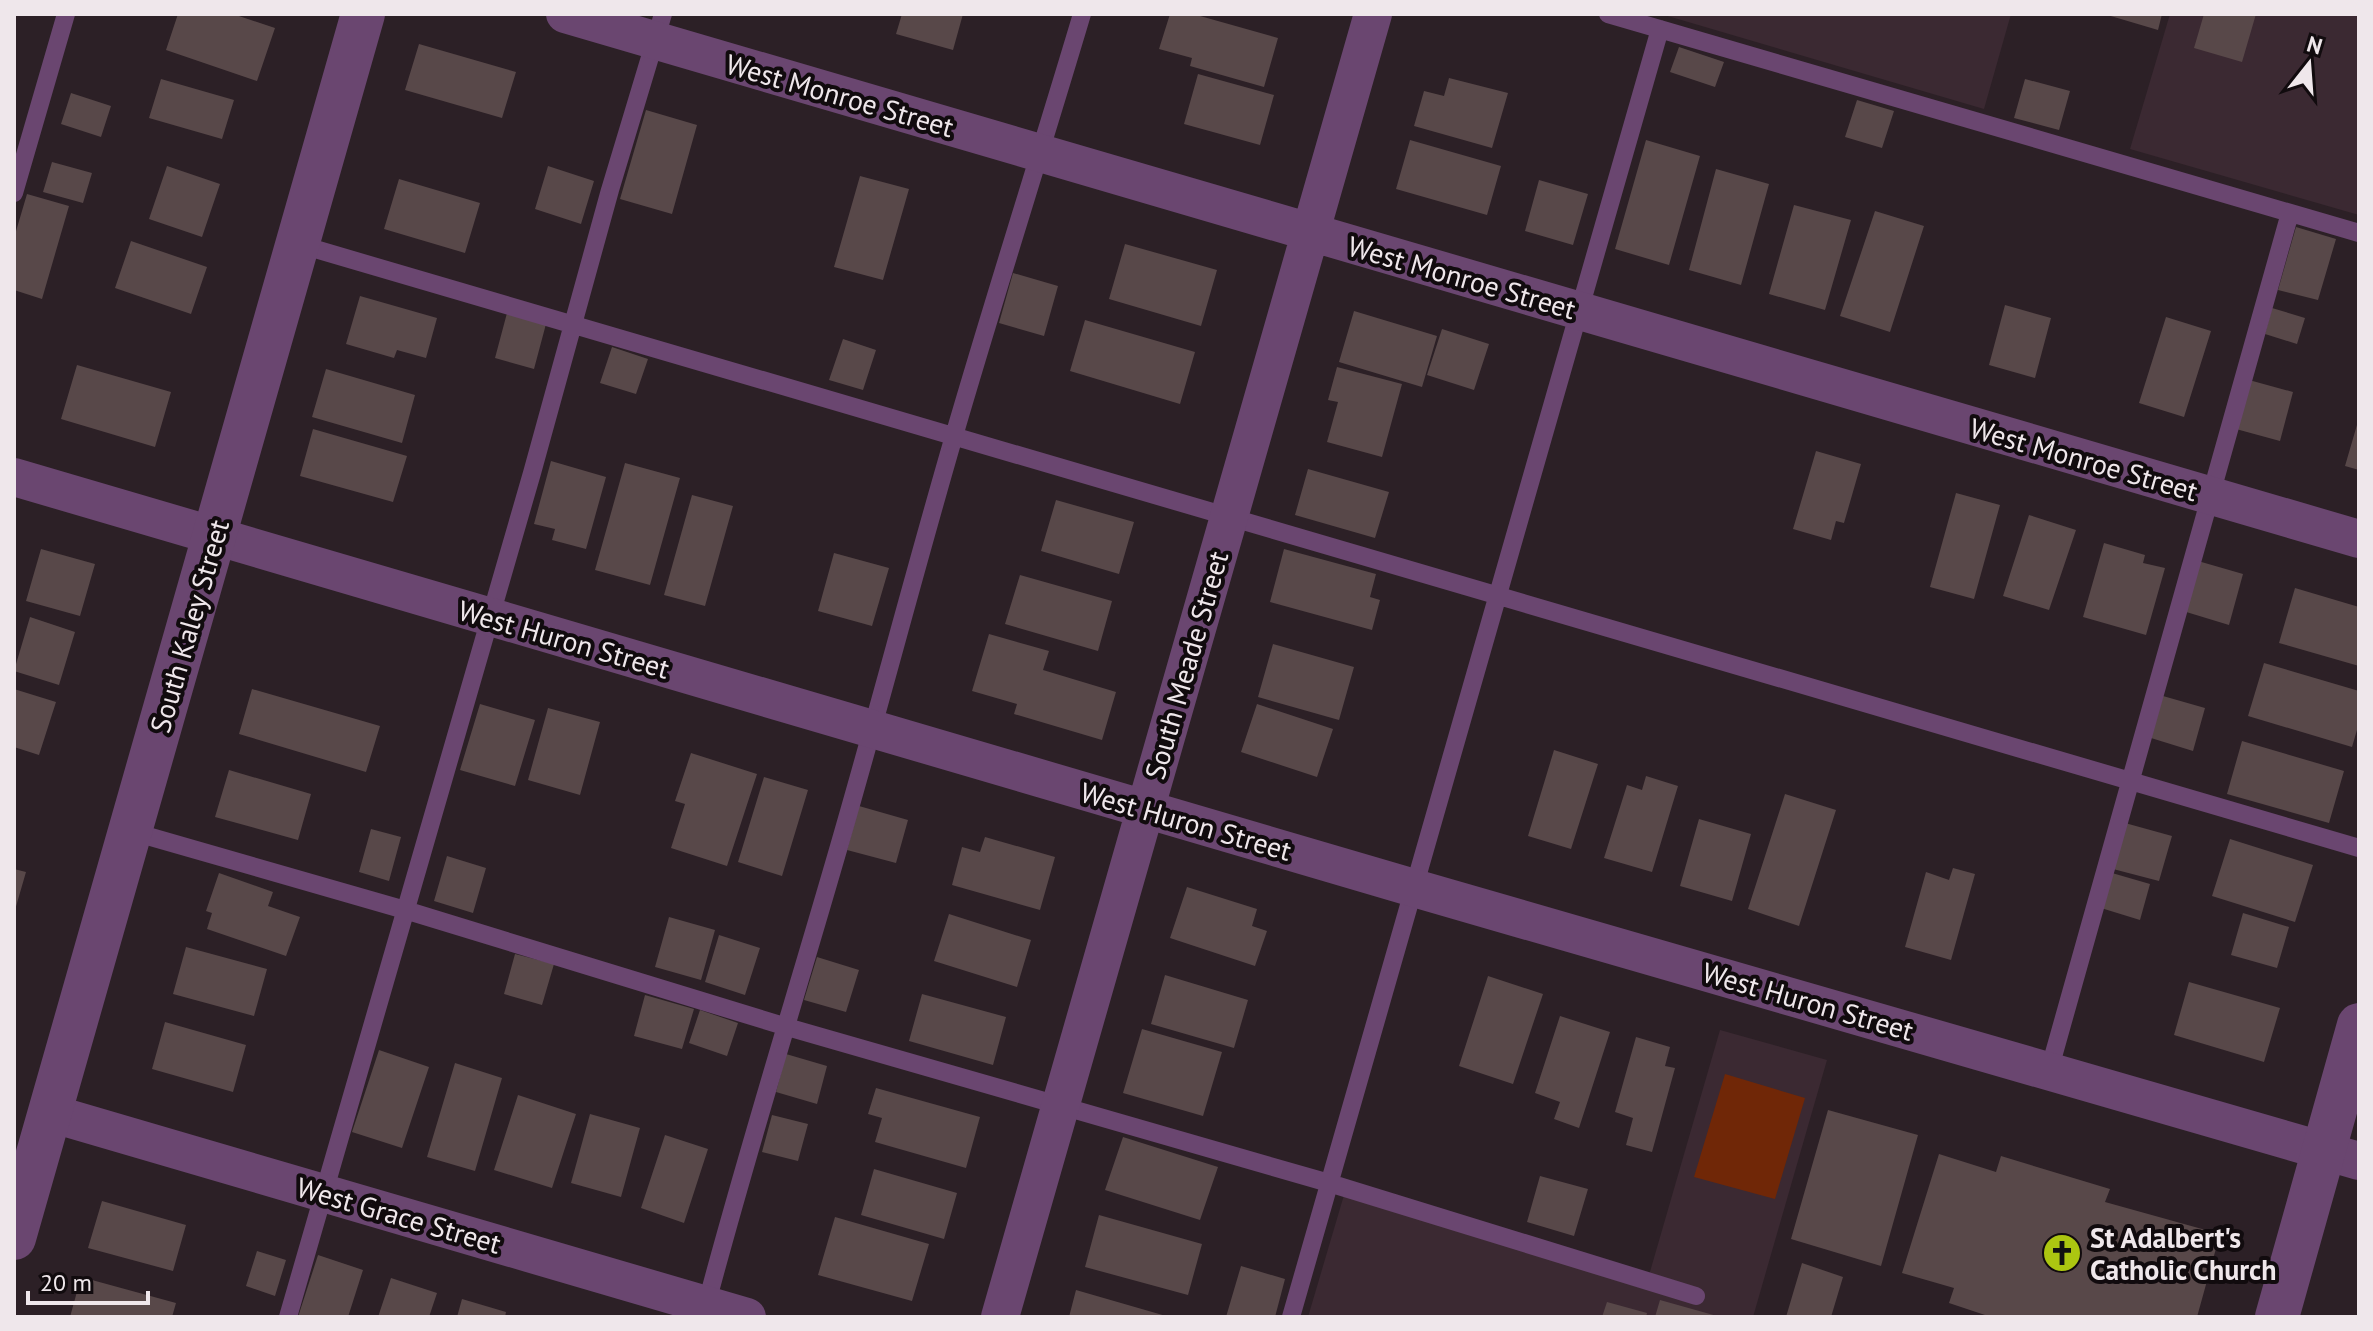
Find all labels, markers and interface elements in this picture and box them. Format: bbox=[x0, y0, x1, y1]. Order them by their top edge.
north arrow bbox=[2269, 24, 2349, 104]
text: N bbox=[2304, 29, 2326, 60]
street label: West Monroe Street bbox=[722, 45, 959, 145]
street label: West Monroe Street bbox=[1344, 227, 1581, 327]
street label: West Monroe Street bbox=[1966, 409, 2203, 509]
street label: South Kaley Street bbox=[141, 515, 237, 737]
street label: South Meade Street bbox=[1136, 546, 1236, 783]
street label: West Huron Street bbox=[454, 591, 674, 687]
street label: West Huron Street bbox=[1076, 773, 1296, 869]
street label: West Huron Street bbox=[1698, 953, 1918, 1049]
street label: West Grace Street bbox=[293, 1168, 506, 1262]
place label: St Adalbert's Catholic Church bbox=[2090, 1219, 2276, 1288]
church icon: St Adalbert's Catholic Church bbox=[2041, 1232, 2083, 1274]
scale bar bbox=[28, 1255, 148, 1305]
text: 20 m bbox=[40, 1267, 92, 1298]

